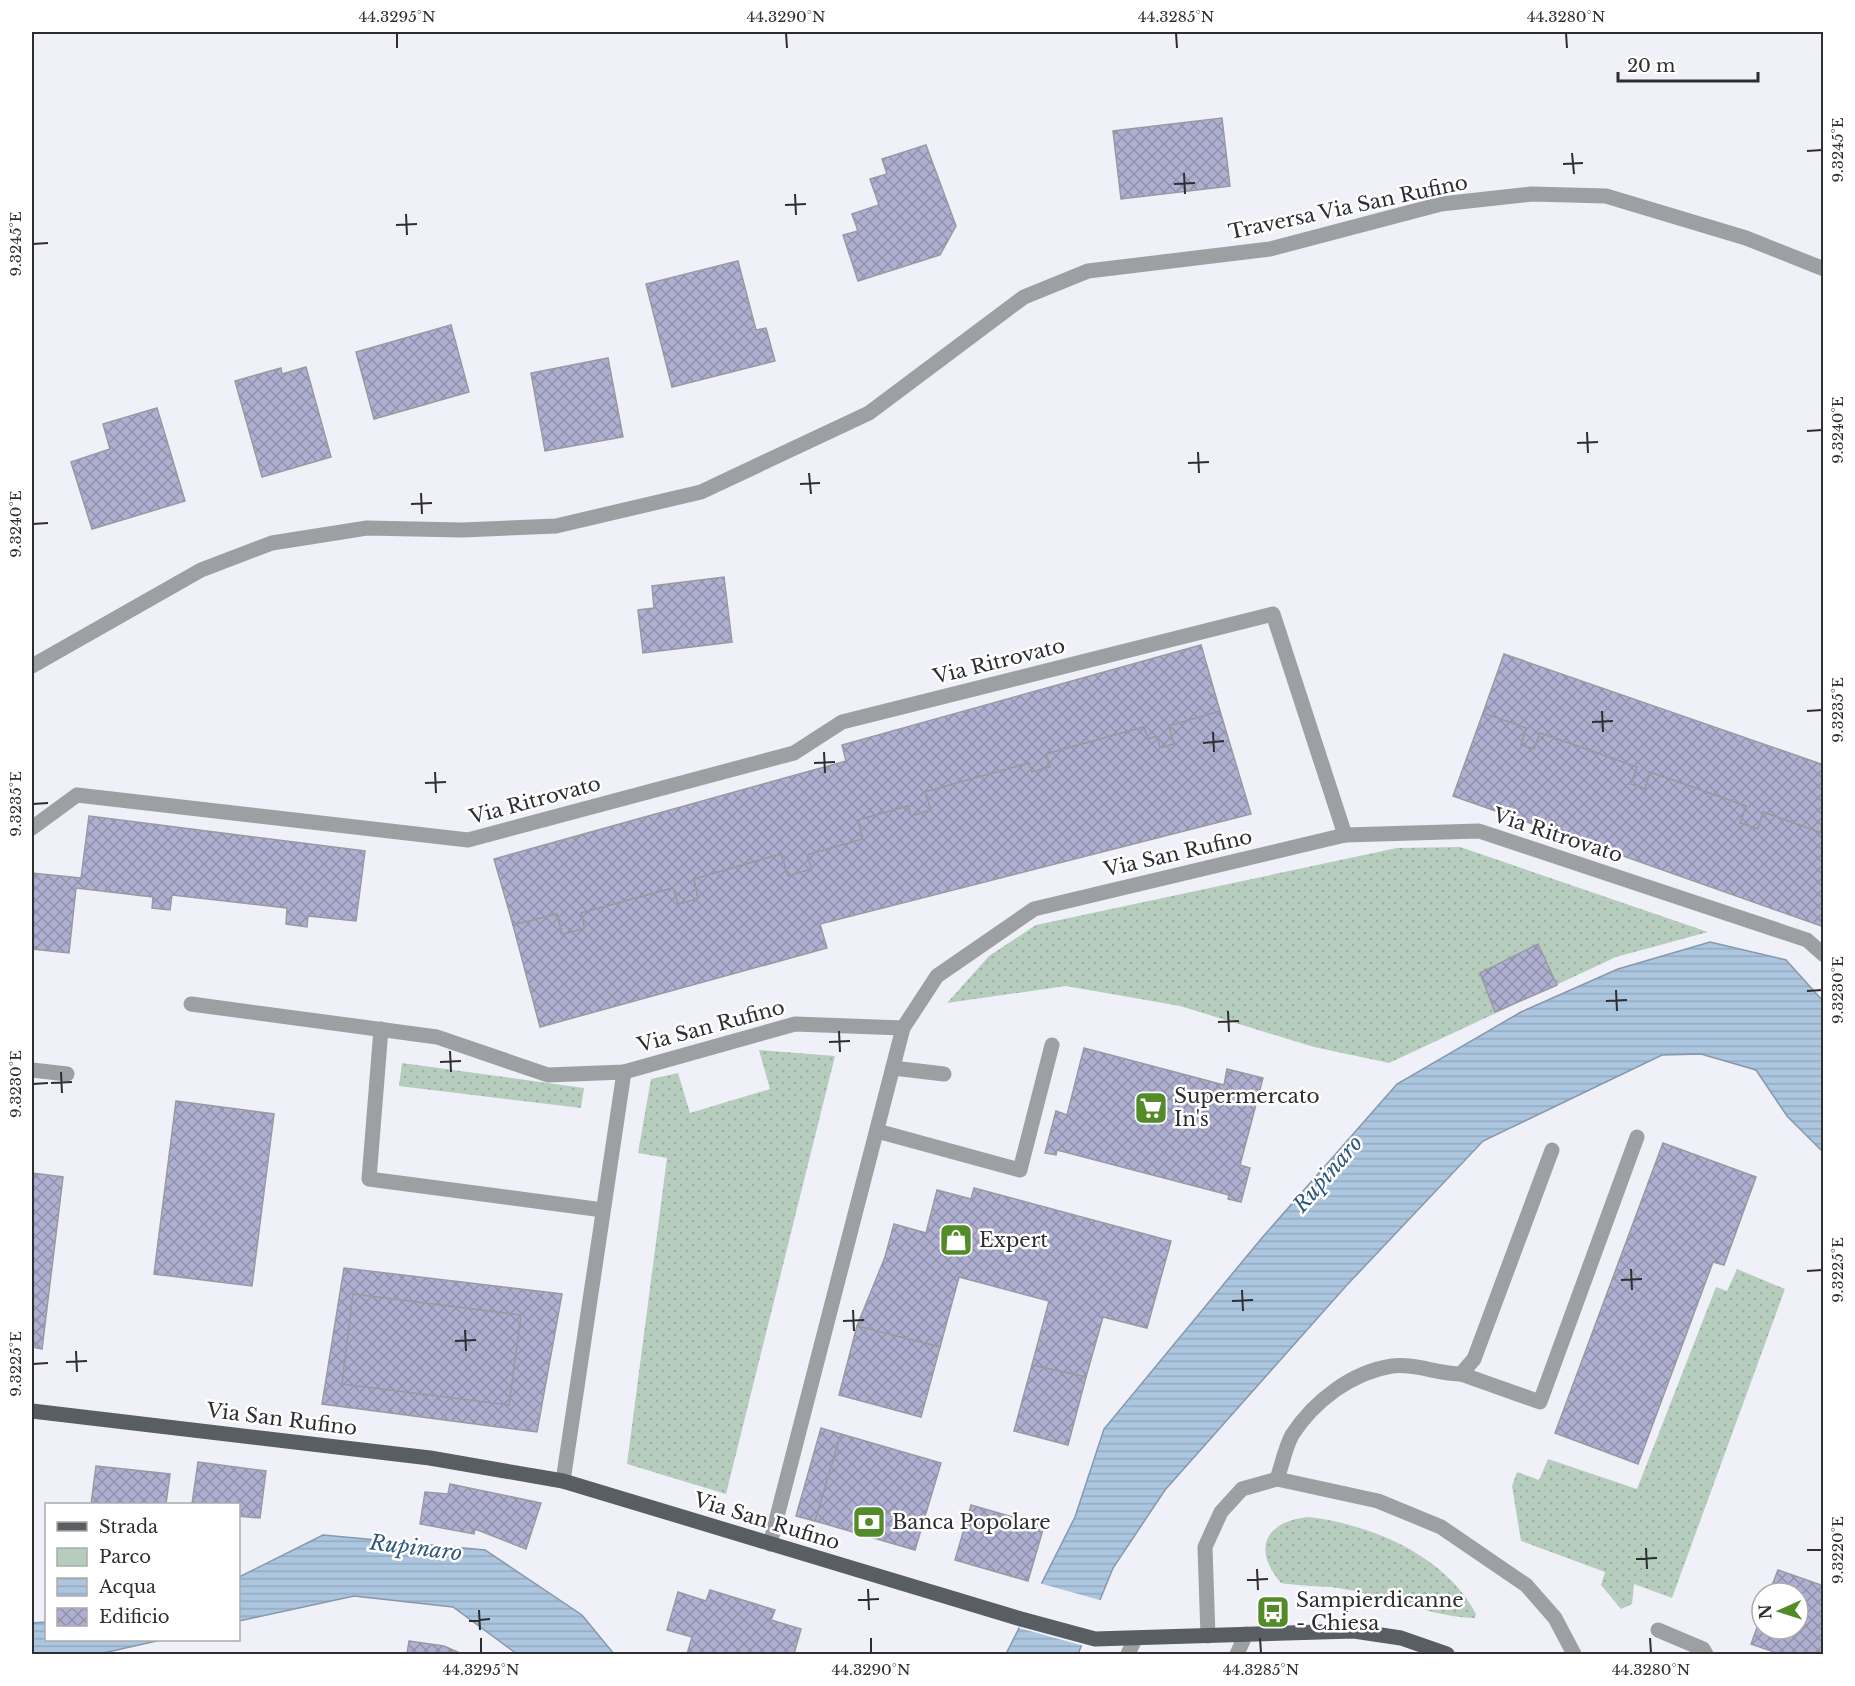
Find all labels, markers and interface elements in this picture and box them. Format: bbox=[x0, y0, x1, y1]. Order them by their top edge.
text: 44.3295°N bbox=[359, 7, 435, 26]
text: 44.3290°N bbox=[746, 7, 826, 26]
text: 44.3285°N bbox=[1138, 7, 1214, 26]
text: 44.3280°N bbox=[1527, 7, 1605, 26]
scale bar bbox=[1618, 45, 1758, 83]
text: 20 m bbox=[1627, 55, 1675, 77]
text: 9.3245°E bbox=[1828, 117, 1847, 183]
street label: Traversa Via San Rufino bbox=[1226, 170, 1470, 244]
text: 9.3245°E bbox=[6, 211, 25, 277]
text: 9.3240°E bbox=[1828, 396, 1847, 464]
text: 9.3240°E bbox=[6, 490, 25, 558]
street label: Via Ritrovato bbox=[930, 633, 1067, 689]
text: 9.3235°E bbox=[1828, 677, 1847, 743]
text: 9.3235°E bbox=[6, 771, 25, 837]
street label: Via Ritrovato bbox=[466, 771, 603, 829]
street label: Via Ritrovato bbox=[1489, 802, 1626, 867]
street label: Via San Rufino bbox=[1101, 824, 1254, 882]
text: 9.3230°E bbox=[1828, 956, 1847, 1024]
street label: Via San Rufino bbox=[634, 995, 787, 1057]
text: 9.3230°E bbox=[6, 1050, 25, 1118]
place label: Supermercato In's bbox=[1174, 1084, 1320, 1131]
supermarket icon: Supermercato In's bbox=[1133, 1090, 1169, 1126]
water label: Rupinaro bbox=[1287, 1130, 1368, 1218]
shop icon: Expert bbox=[938, 1222, 974, 1258]
place label: Expert bbox=[979, 1228, 1048, 1252]
text: 9.3225°E bbox=[1828, 1237, 1847, 1303]
text: 9.3225°E bbox=[6, 1331, 25, 1397]
street label: Via San Rufino bbox=[204, 1398, 359, 1440]
street label: Via San Rufino bbox=[690, 1487, 843, 1555]
legend bbox=[45, 1503, 240, 1641]
bank icon: Banca Popolare bbox=[851, 1504, 887, 1540]
place label: Banca Popolare bbox=[892, 1510, 1051, 1534]
text: Strada bbox=[99, 1516, 158, 1538]
text: 9.3220°E bbox=[1828, 1516, 1847, 1584]
water label: Rupinaro bbox=[367, 1529, 464, 1567]
text: Parco bbox=[99, 1546, 151, 1568]
text: Acqua bbox=[98, 1576, 156, 1598]
north arrow bbox=[1750, 1581, 1810, 1641]
place label: Sampierdicanne - Chiesa bbox=[1296, 1588, 1464, 1635]
bus stop icon: Sampierdicanne - Chiesa bbox=[1255, 1594, 1291, 1630]
text: N bbox=[1755, 1604, 1775, 1620]
text: Edificio bbox=[99, 1606, 170, 1628]
text: 44.3295°N bbox=[443, 1660, 519, 1679]
text: 44.3290°N bbox=[831, 1660, 911, 1679]
text: 44.3285°N bbox=[1223, 1660, 1299, 1679]
text: 44.3280°N bbox=[1612, 1660, 1690, 1679]

